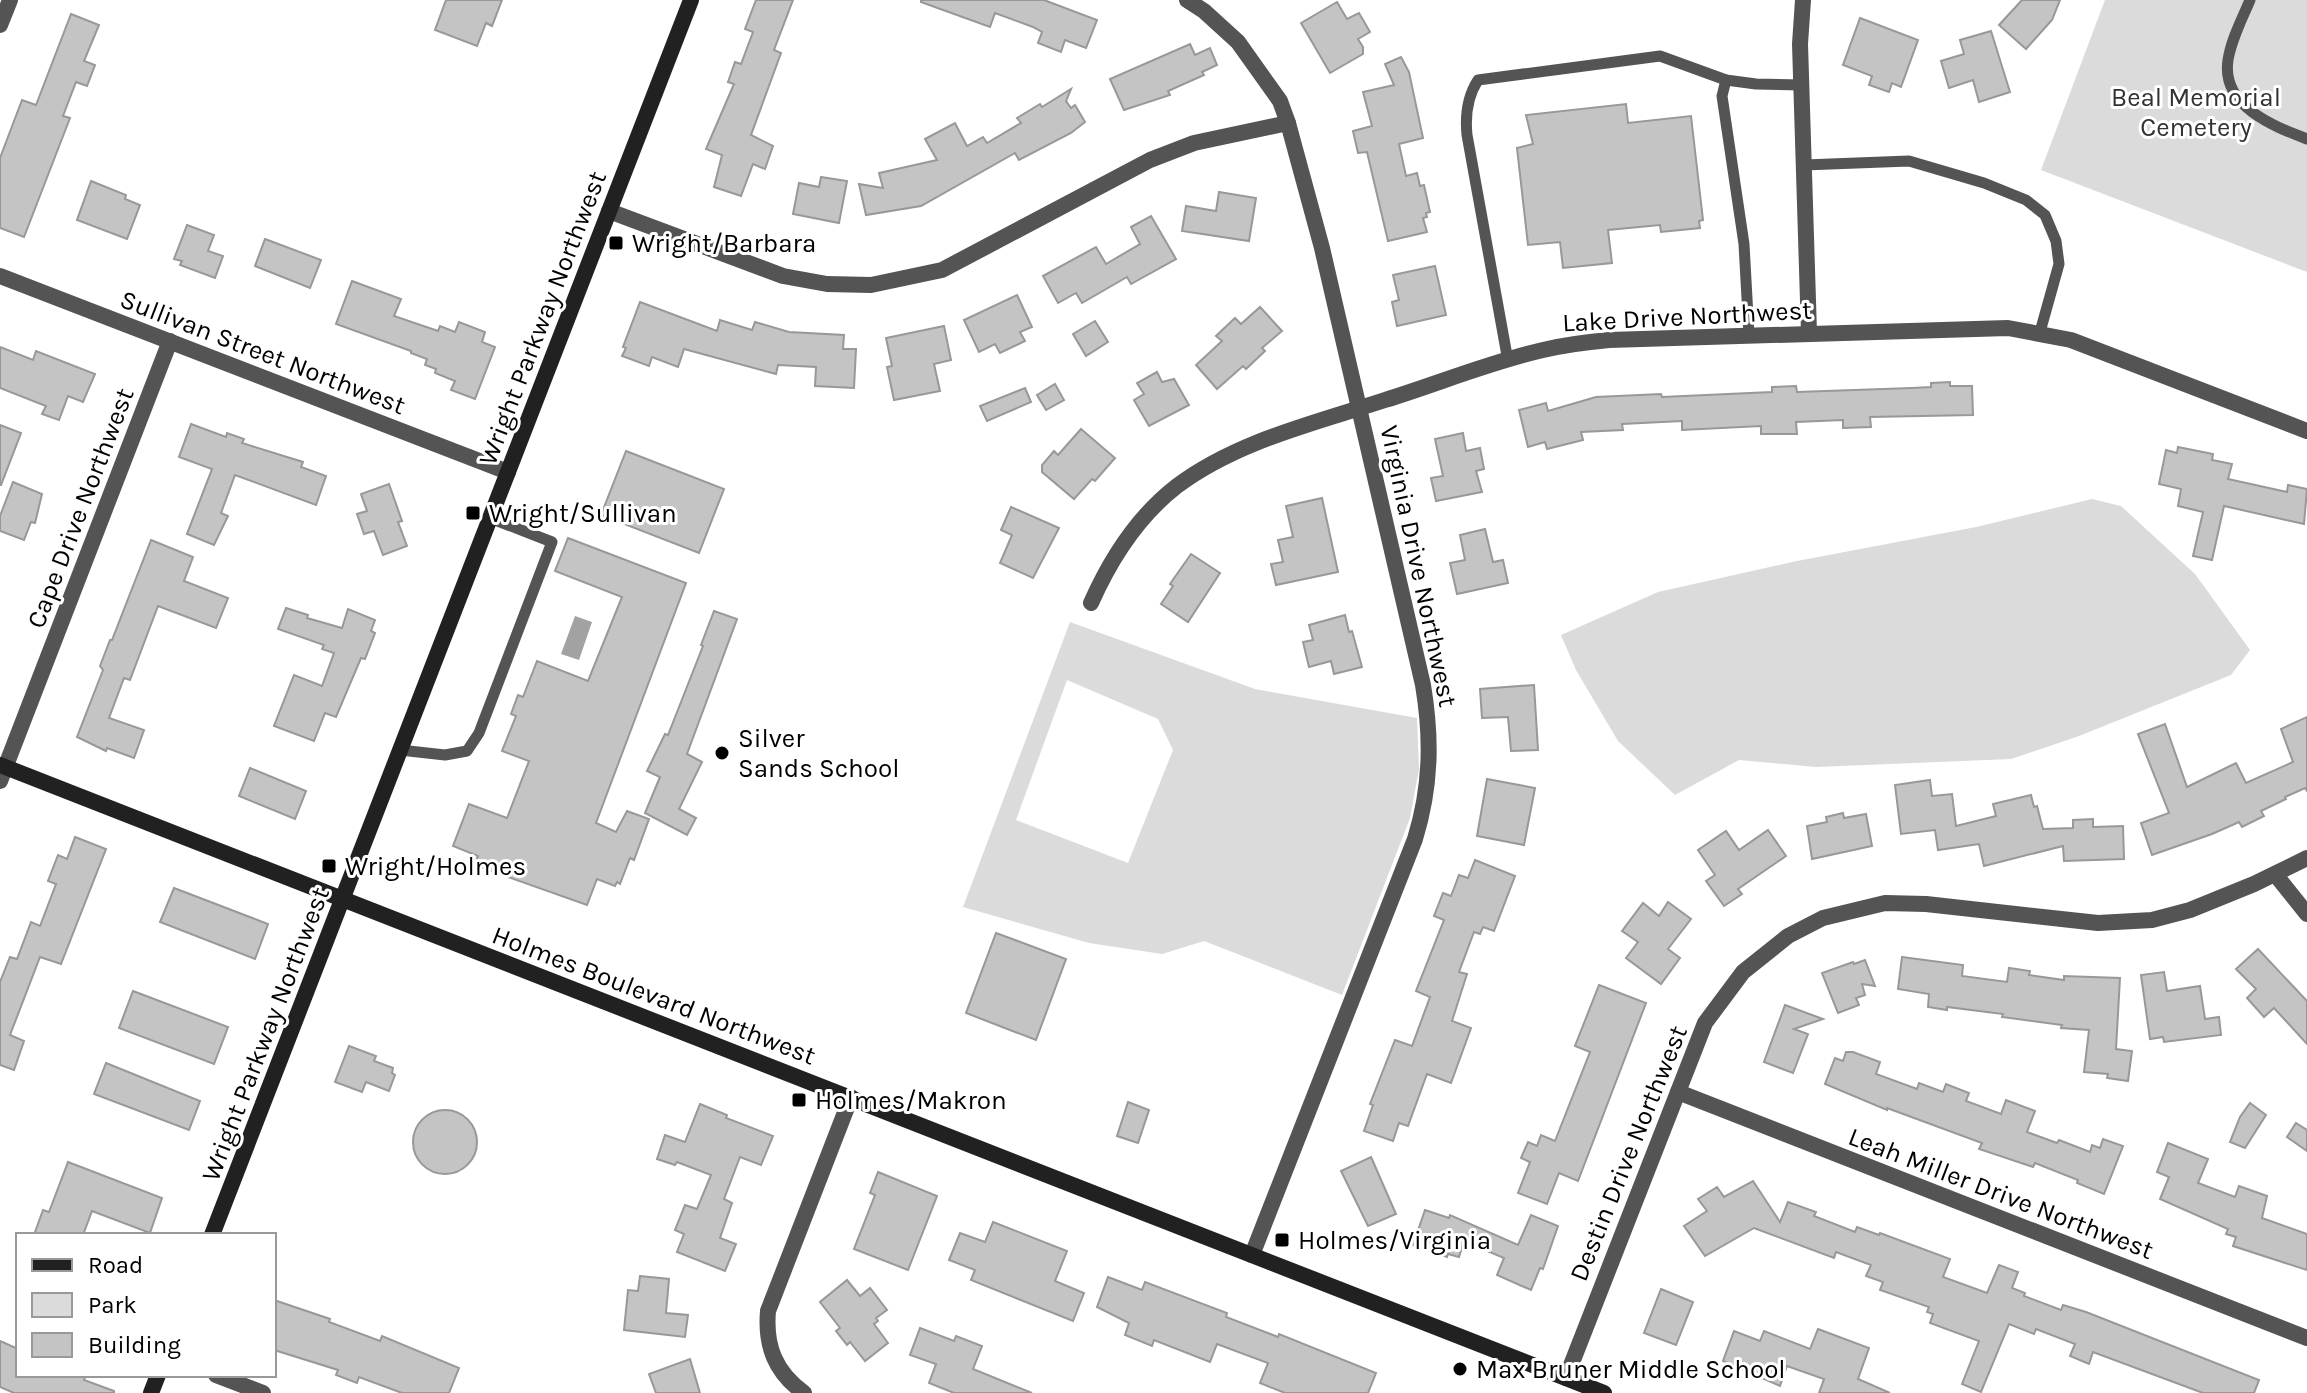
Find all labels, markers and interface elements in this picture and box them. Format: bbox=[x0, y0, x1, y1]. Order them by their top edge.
park label: Beal Memorial Cemetery bbox=[2111, 82, 2281, 143]
street label: Wright Parkway Northwest bbox=[472, 167, 613, 470]
place label: Wright/Barbara bbox=[632, 228, 816, 259]
marker: Wright/Barbara bbox=[607, 234, 625, 252]
street label: Sullivan Street Northwest bbox=[116, 284, 410, 421]
street label: Lake Drive Northwest bbox=[1561, 294, 1813, 339]
street label: Cape Drive Northwest bbox=[20, 384, 141, 632]
street label: Virginia Drive Northwest bbox=[1374, 422, 1464, 710]
place label: Wright/Sullivan bbox=[489, 498, 677, 529]
marker: Wright/Sullivan bbox=[464, 504, 482, 522]
place label: Silver Sands School bbox=[738, 723, 900, 784]
marker: Silver Sands School bbox=[713, 744, 731, 762]
place label: Wright/Holmes bbox=[345, 851, 526, 882]
marker: Wright/Holmes bbox=[320, 857, 338, 875]
street label: Wright Parkway Northwest bbox=[195, 883, 336, 1186]
street label: Holmes Boulevard Northwest bbox=[488, 919, 820, 1072]
street label: Destin Drive Northwest bbox=[1563, 1021, 1694, 1286]
place label: Holmes/Makron bbox=[815, 1085, 1007, 1116]
marker: Holmes/Makron bbox=[790, 1091, 808, 1109]
street label: Leah Miller Drive Northwest bbox=[1844, 1121, 2158, 1266]
place label: Holmes/Virginia bbox=[1298, 1225, 1491, 1256]
marker: Holmes/Virginia bbox=[1273, 1231, 1291, 1249]
legend bbox=[16, 1233, 276, 1377]
text: Road bbox=[88, 1251, 143, 1279]
text: Park bbox=[88, 1291, 137, 1319]
text: Building bbox=[88, 1331, 181, 1359]
place label: Max Bruner Middle School bbox=[1476, 1354, 1786, 1385]
marker: Max Bruner Middle School bbox=[1451, 1360, 1469, 1378]

